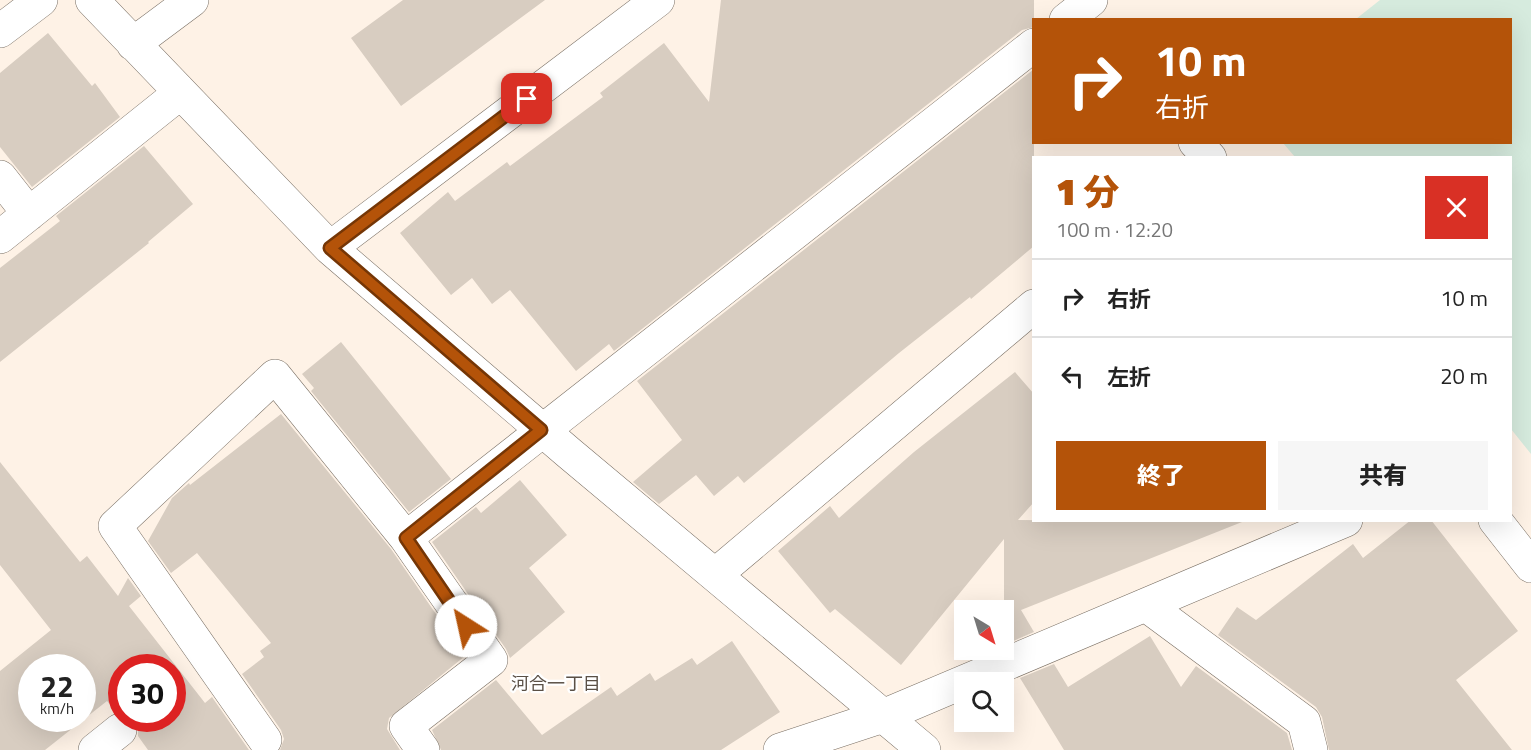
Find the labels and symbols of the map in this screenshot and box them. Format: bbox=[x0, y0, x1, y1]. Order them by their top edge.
pin bbox=[501, 73, 552, 124]
position arrow bbox=[434, 594, 498, 658]
north arrow bbox=[954, 600, 1014, 660]
speed limit sign: 30 bbox=[108, 654, 186, 732]
district label: 河合一丁目 bbox=[511, 670, 601, 697]

